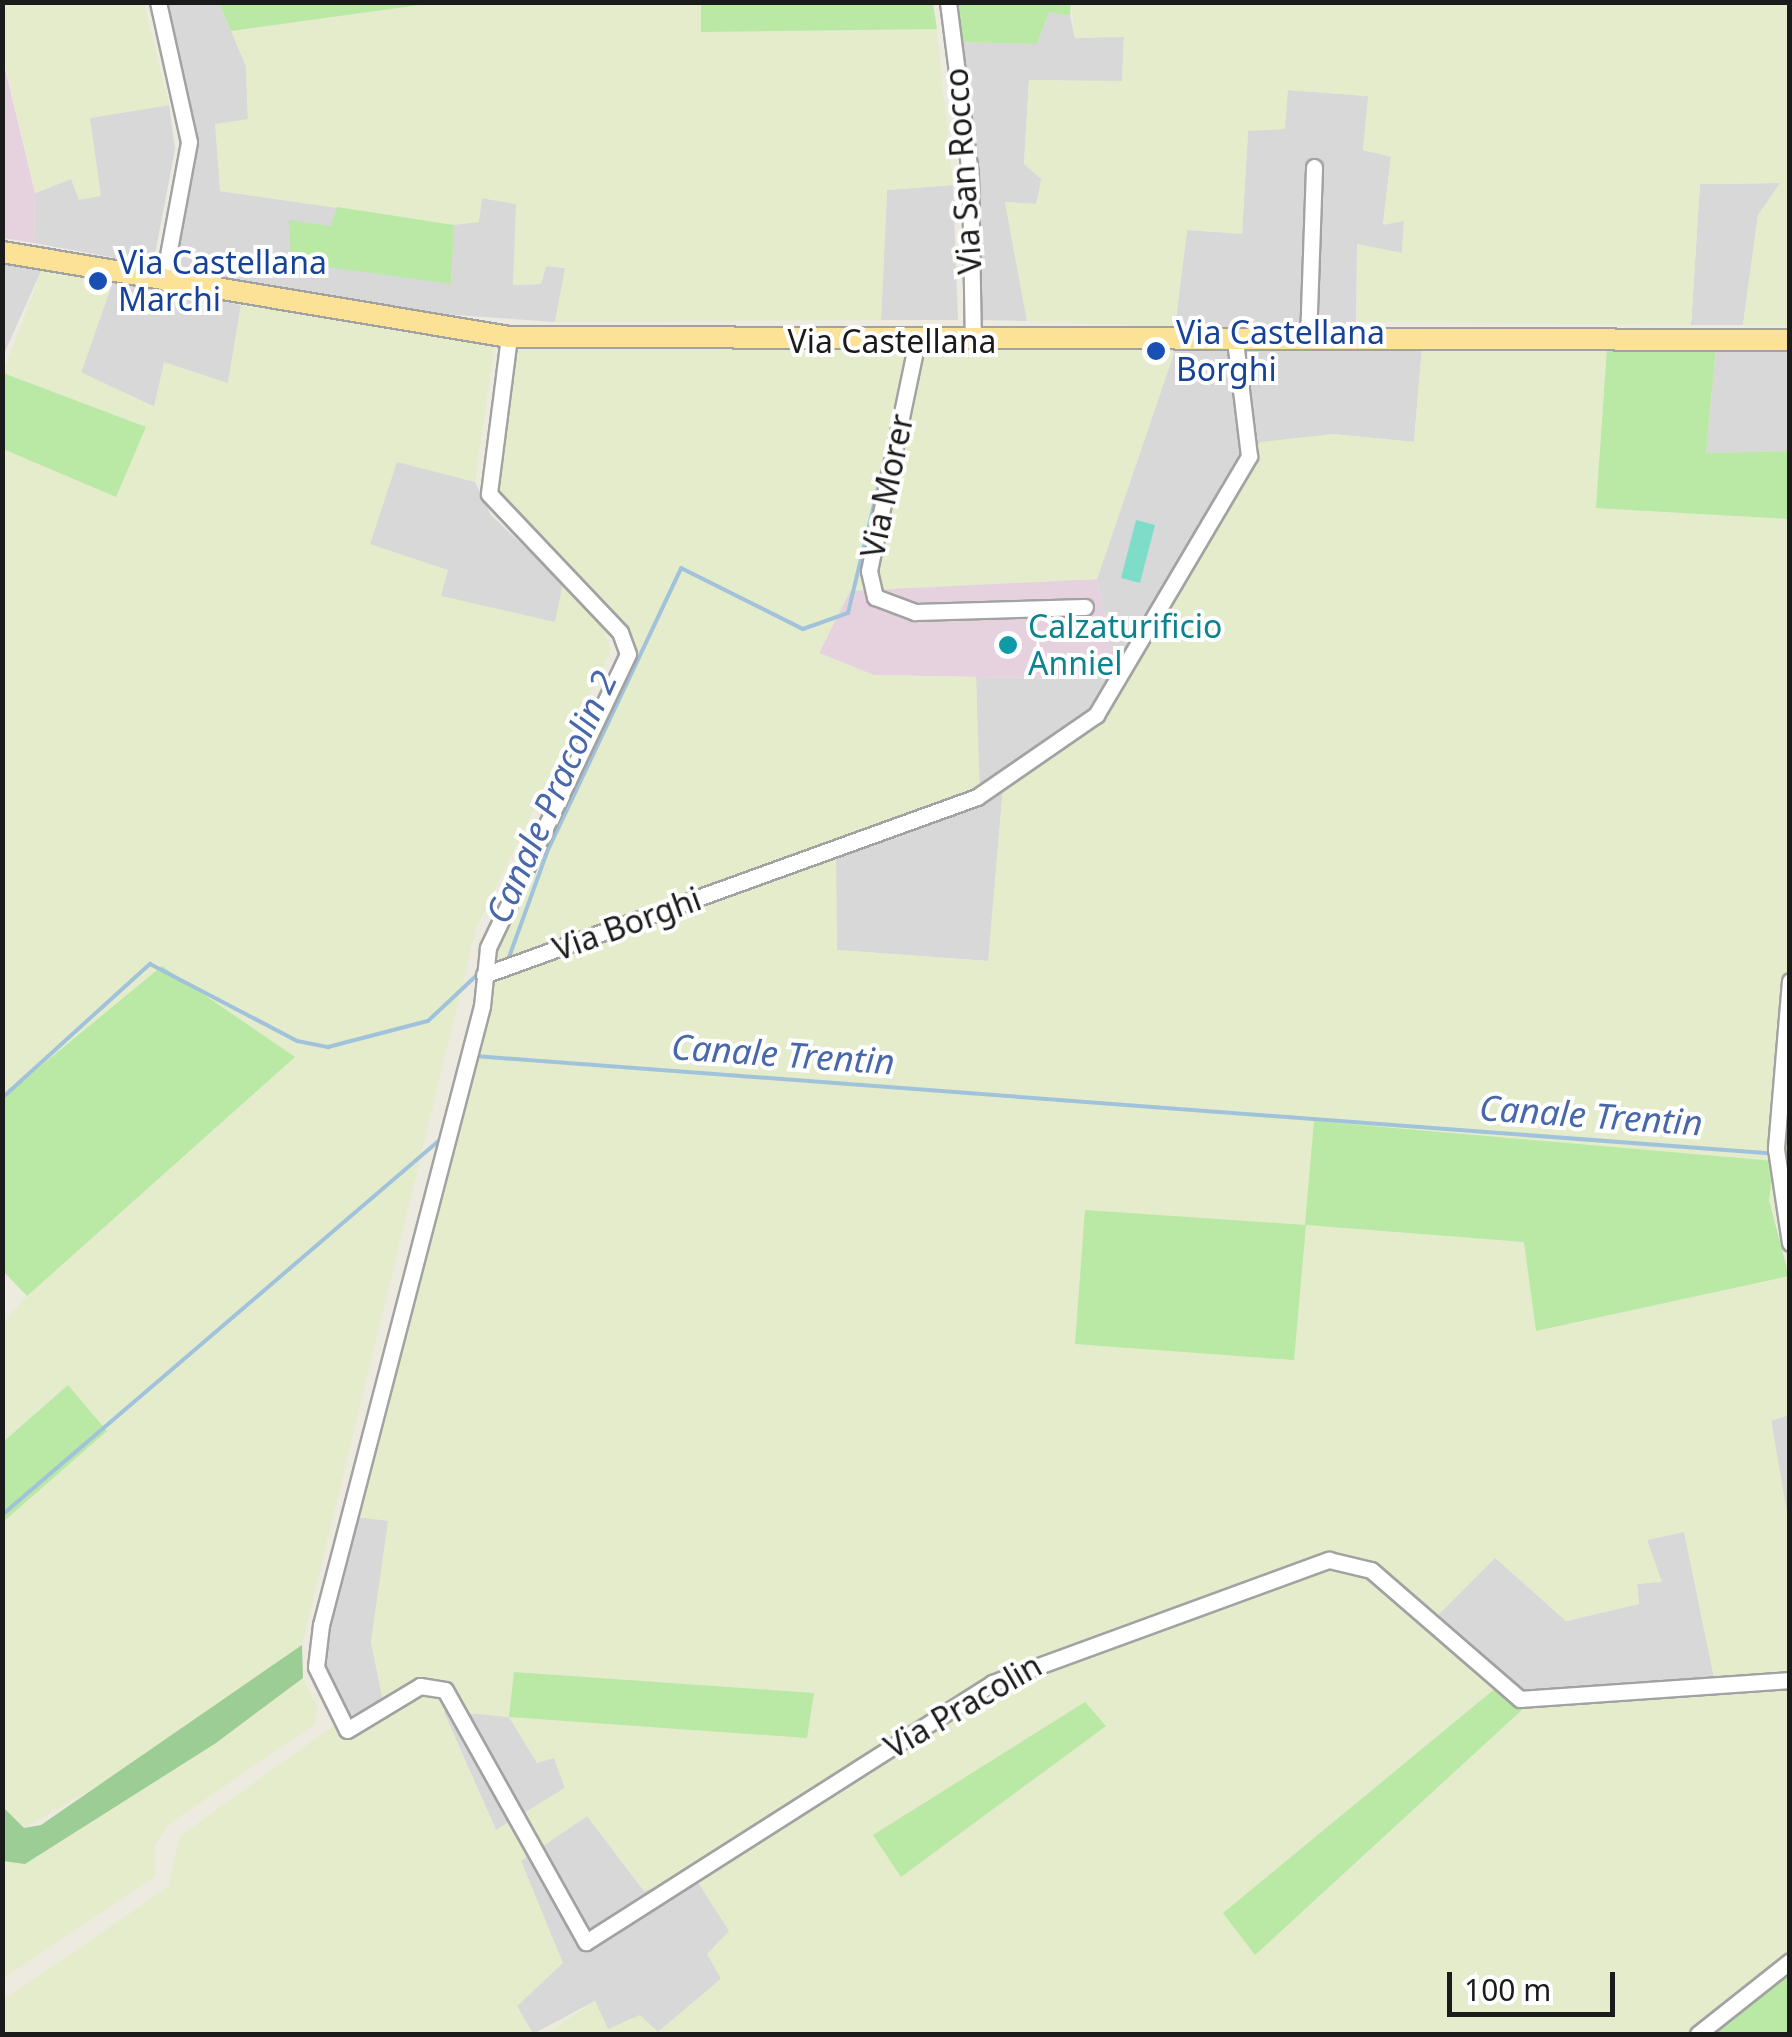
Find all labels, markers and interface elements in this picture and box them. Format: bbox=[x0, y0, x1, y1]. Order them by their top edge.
street label: Via San Rocco bbox=[937, 67, 989, 275]
place label: Via Castellana Marchi bbox=[118, 244, 327, 319]
marker: Via Castellana Marchi bbox=[87, 270, 109, 292]
place label: Via Castellana Borghi bbox=[1176, 314, 1385, 389]
street label: Via Castellana bbox=[787, 322, 997, 360]
marker: Via Castellana Borghi bbox=[1145, 340, 1167, 362]
street label: Via Morer bbox=[853, 411, 921, 561]
place label: Calzaturificio Anniel bbox=[1028, 608, 1222, 683]
marker: Calzaturificio Anniel bbox=[997, 634, 1019, 656]
water label: Canale Pracolin 2 bbox=[477, 664, 625, 930]
street label: Via Borghi bbox=[548, 880, 706, 968]
water label: Canale Trentin bbox=[670, 1025, 896, 1083]
water label: Canale Trentin bbox=[1478, 1086, 1704, 1144]
street label: Via Pracolin bbox=[878, 1646, 1048, 1766]
scale bar bbox=[1452, 1952, 1620, 2014]
text: 100 m bbox=[1464, 1969, 1551, 2010]

